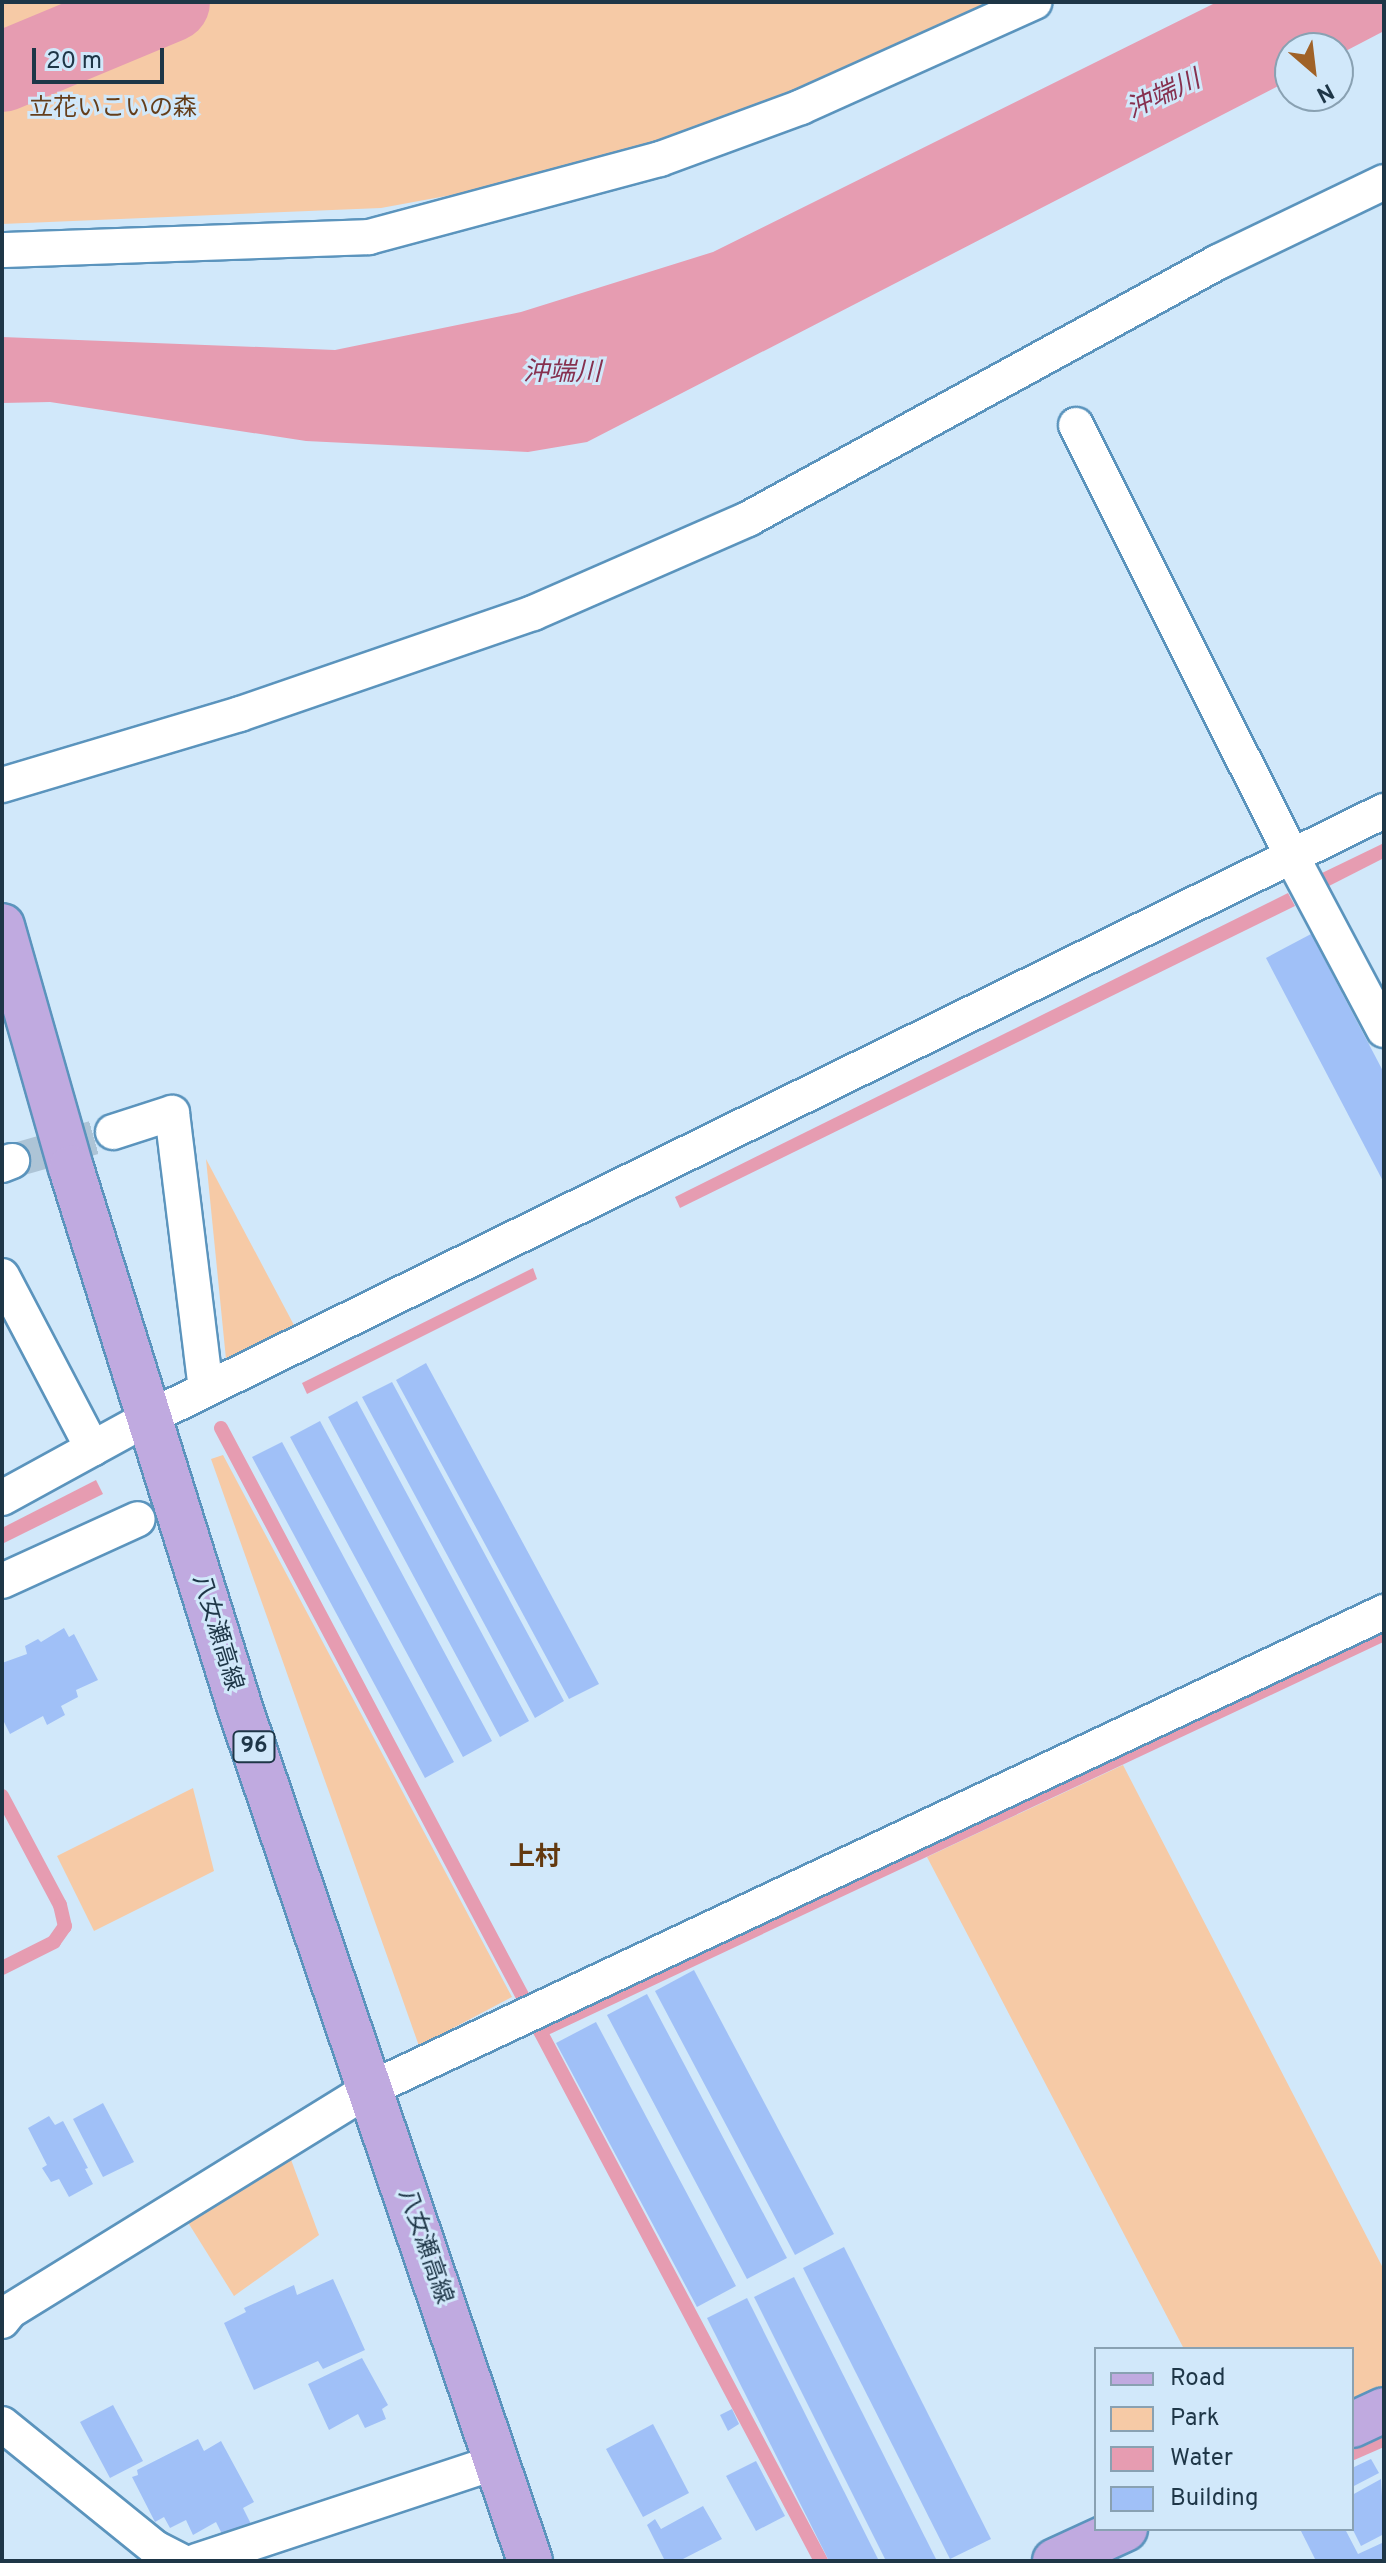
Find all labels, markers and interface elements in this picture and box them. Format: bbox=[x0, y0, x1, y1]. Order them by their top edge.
scale bar bbox=[36, 32, 168, 82]
north arrow bbox=[1274, 32, 1354, 112]
text: 20 m bbox=[46, 47, 102, 77]
water label: 沖端川 bbox=[1122, 65, 1206, 127]
text: N bbox=[1311, 76, 1338, 107]
park label: 立花いこいの森 bbox=[29, 96, 197, 124]
water label: 沖端川 bbox=[523, 358, 601, 390]
street label: 八女瀬高線 bbox=[185, 1571, 247, 1695]
road number: 96 bbox=[232, 1729, 276, 1765]
district label: 上村 bbox=[509, 1843, 561, 1875]
street label: 八女瀬高線 bbox=[391, 2186, 457, 2308]
legend bbox=[1094, 2347, 1354, 2531]
text: Road bbox=[1170, 2364, 1226, 2394]
text: Park bbox=[1170, 2404, 1220, 2434]
text: Water bbox=[1170, 2444, 1233, 2474]
text: Building bbox=[1170, 2484, 1259, 2514]

